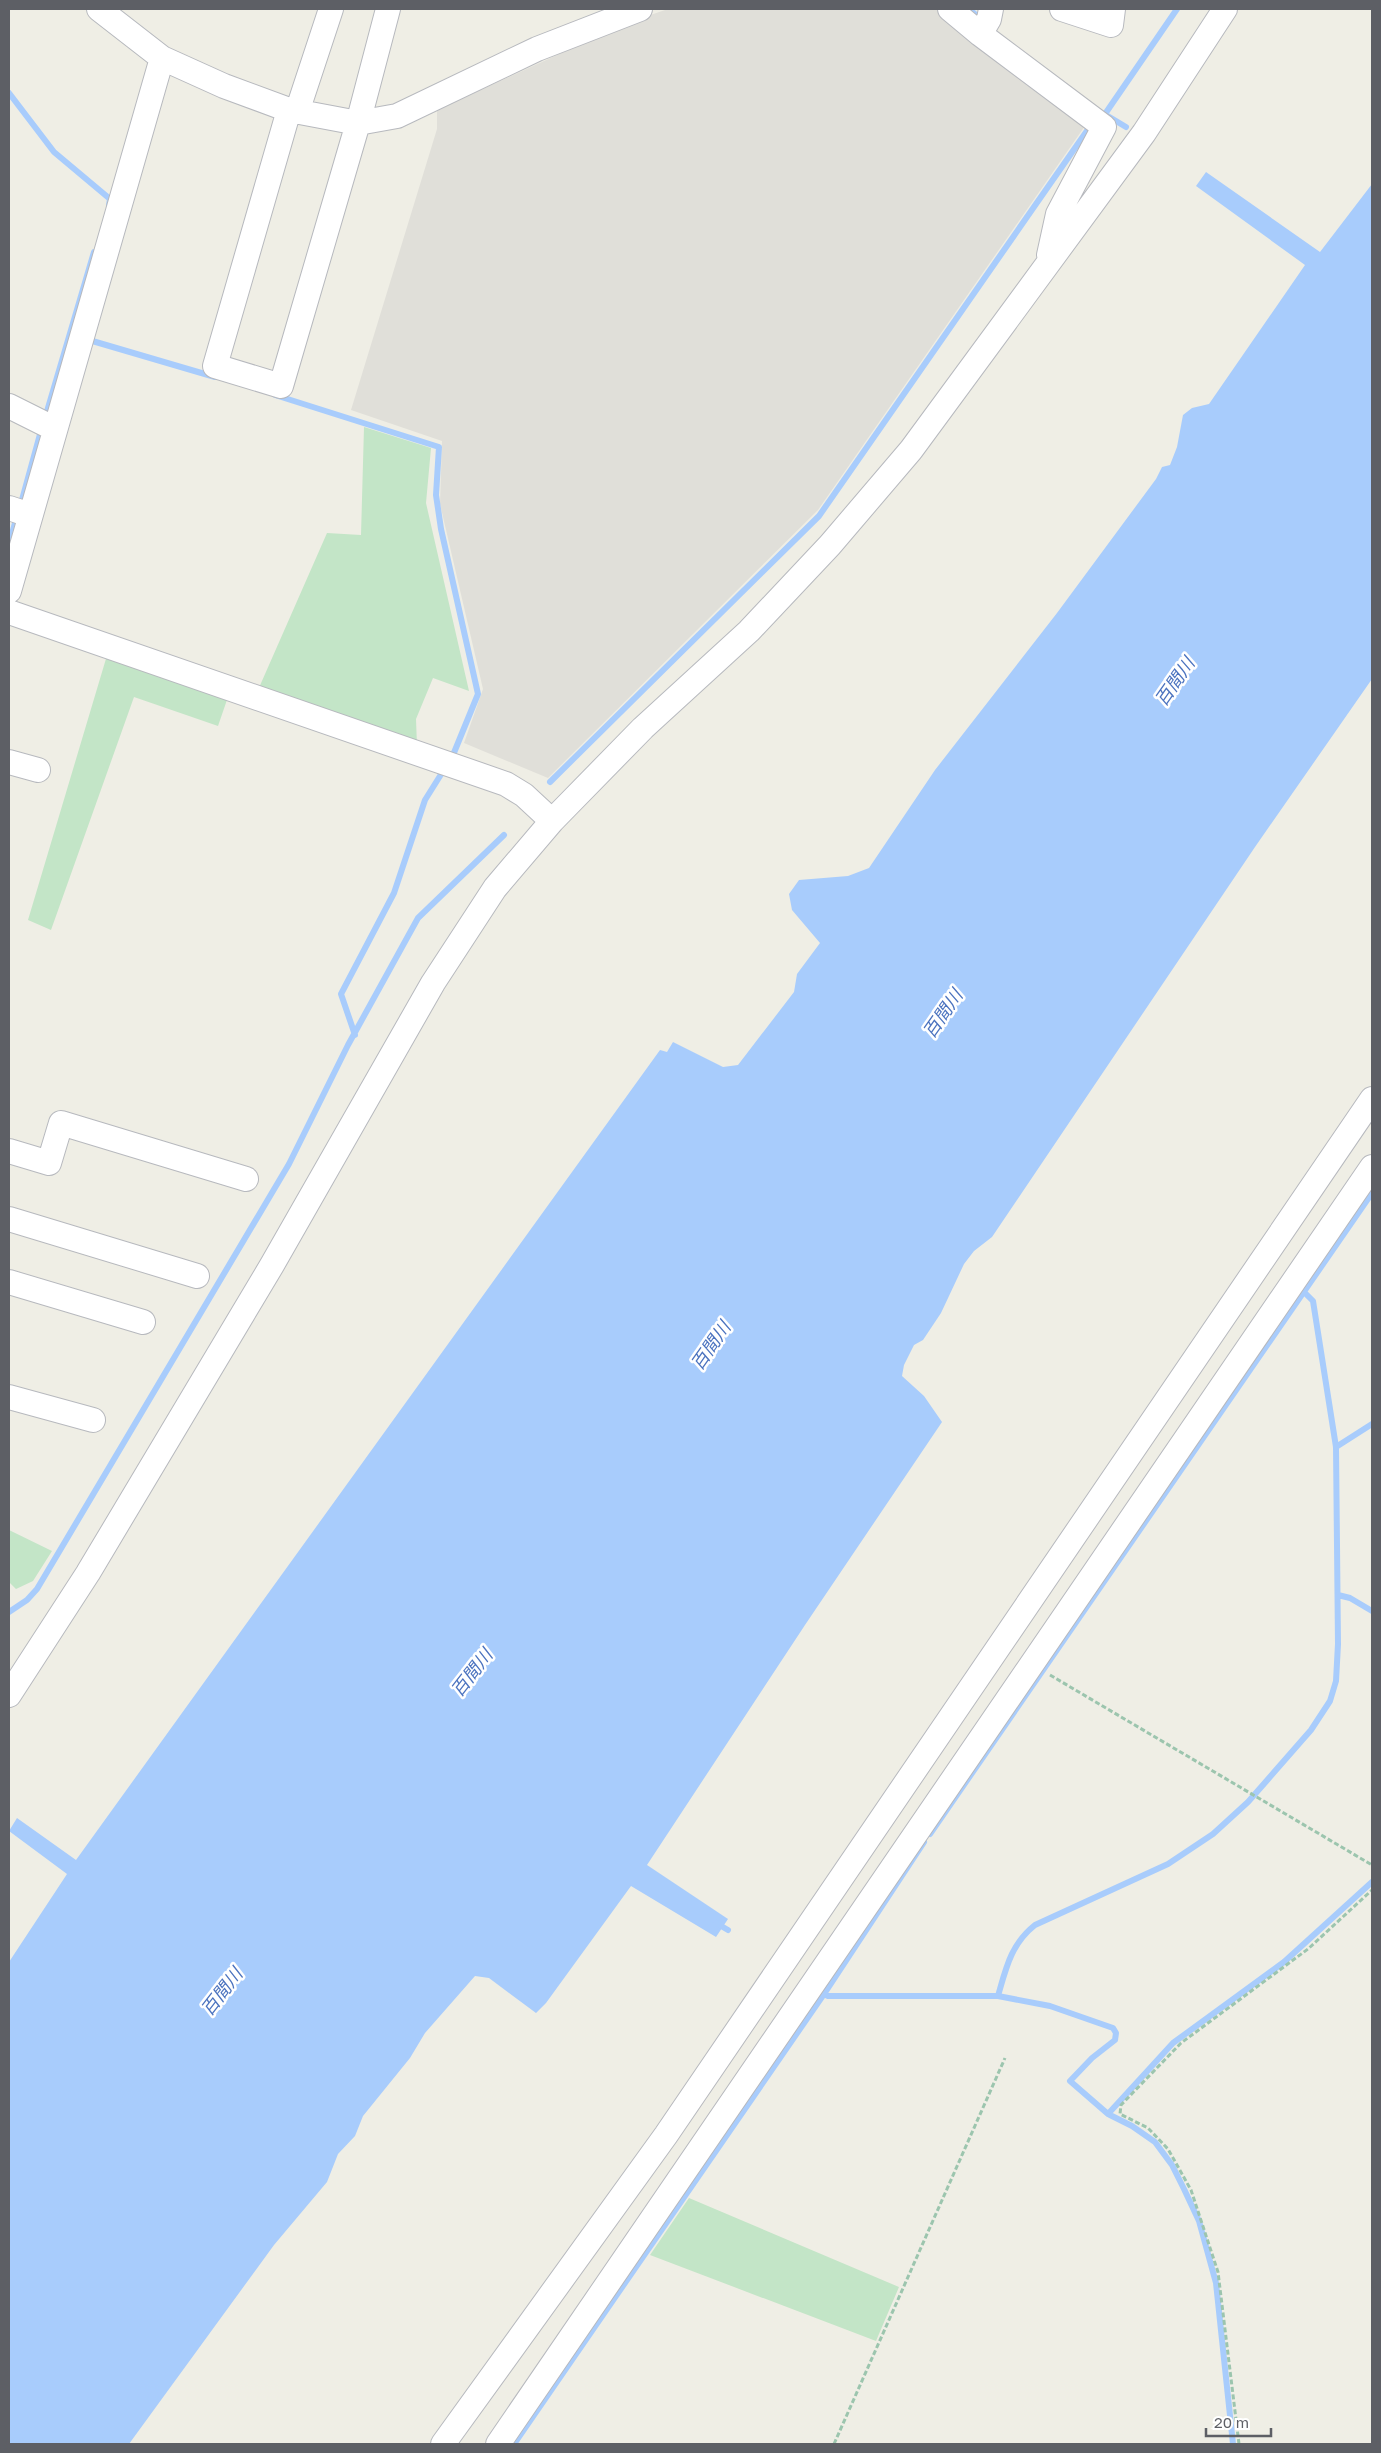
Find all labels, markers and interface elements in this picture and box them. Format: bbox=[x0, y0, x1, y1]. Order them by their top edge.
water label: 百間川 bbox=[1150, 651, 1200, 710]
water label: 百間川 bbox=[918, 983, 968, 1042]
water label: 百間川 bbox=[686, 1315, 736, 1374]
water label: 百間川 bbox=[446, 1643, 498, 1700]
water label: 百間川 bbox=[196, 1962, 248, 2019]
scale bar bbox=[1206, 2406, 1271, 2438]
text: 20 m bbox=[1214, 2413, 1249, 2431]

